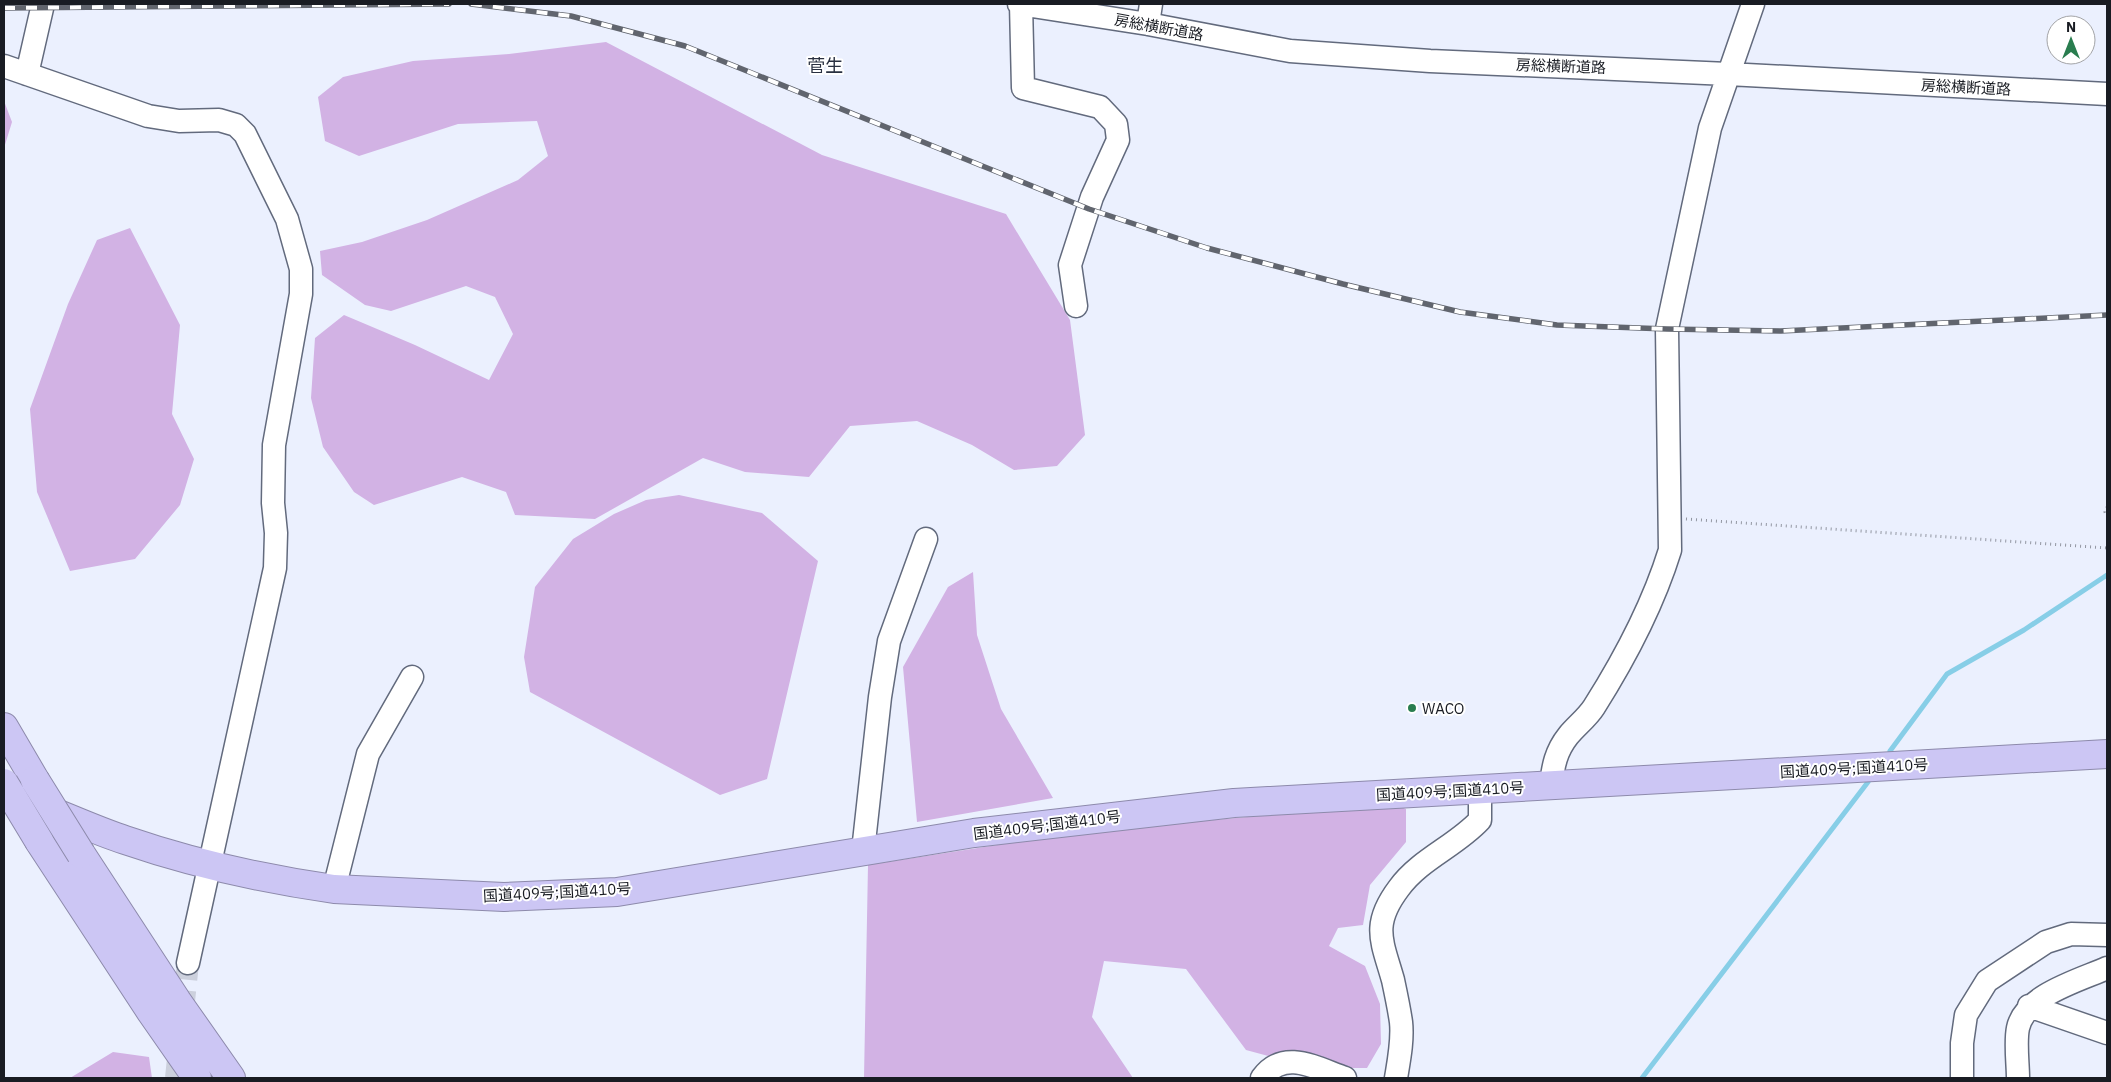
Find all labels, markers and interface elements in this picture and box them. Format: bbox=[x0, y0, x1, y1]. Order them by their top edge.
street label: 房総横断道路 bbox=[1113, 10, 1205, 44]
north arrow bbox=[2046, 15, 2096, 65]
text: N bbox=[2066, 18, 2076, 36]
district label: 菅生 bbox=[807, 54, 843, 77]
street label: 房総横断道路 bbox=[1516, 55, 1606, 77]
street label: 房総横断道路 bbox=[1921, 75, 2011, 99]
place label: WACO bbox=[1422, 699, 1464, 718]
marker: WACO bbox=[1406, 702, 1418, 714]
street label: 国道409号;国道410号 bbox=[1779, 755, 1929, 781]
street label: 国道409号;国道410号 bbox=[1375, 778, 1525, 804]
street label: 国道409号;国道410号 bbox=[972, 807, 1122, 843]
street label: 国道409号;国道410号 bbox=[482, 879, 632, 905]

